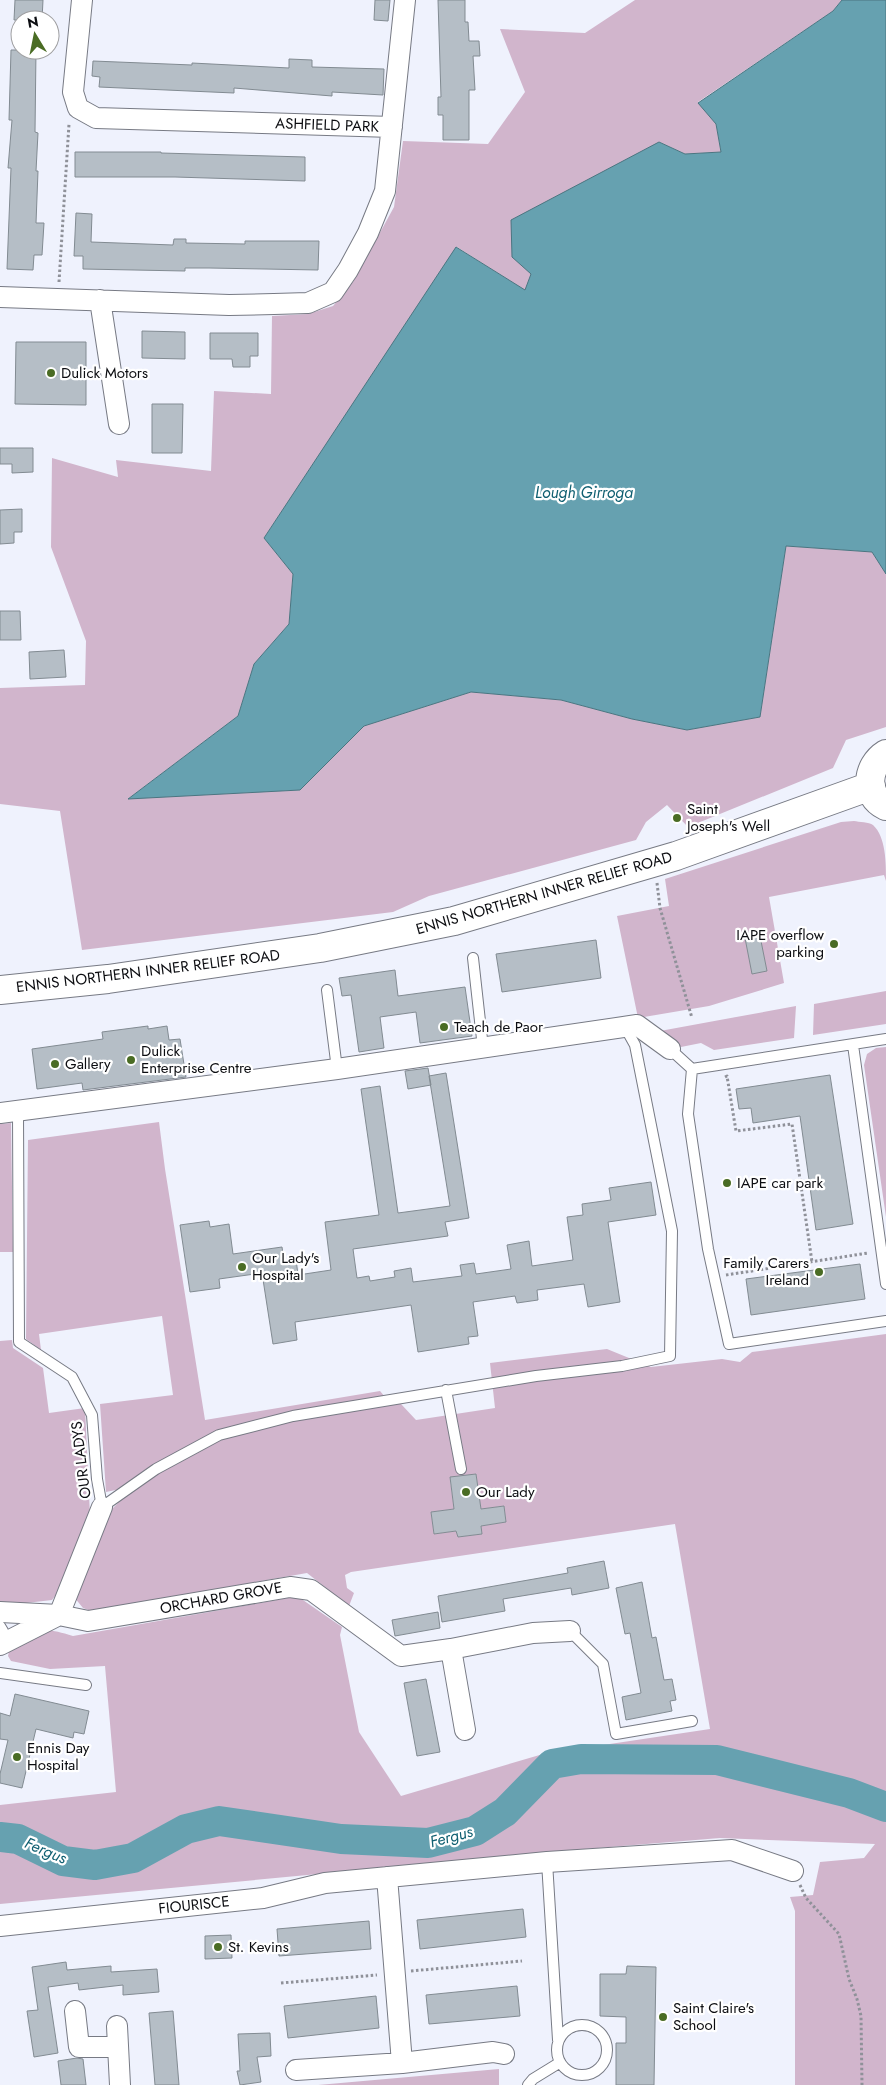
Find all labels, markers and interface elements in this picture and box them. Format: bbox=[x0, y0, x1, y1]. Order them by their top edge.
north arrow bbox=[10, 10, 60, 60]
text: N bbox=[26, 11, 40, 33]
street label: ASHFIELD PARK bbox=[275, 112, 380, 138]
place label: Dulick Motors bbox=[61, 362, 148, 384]
marker: Dulick Motors bbox=[45, 367, 57, 379]
water label: Lough Girroga bbox=[535, 481, 633, 504]
place label: Saint Joseph's Well bbox=[685, 798, 770, 837]
marker: Saint Joseph's Well bbox=[671, 812, 683, 824]
street label: ENNIS NORTHERN INNER RELIEF ROAD bbox=[413, 846, 675, 940]
place label: IAPE overflow parking bbox=[736, 924, 825, 963]
marker: IAPE overflow parking bbox=[828, 938, 840, 950]
street label: ENNIS NORTHERN INNER RELIEF ROAD bbox=[15, 944, 281, 998]
place label: Teach de Paor bbox=[454, 1016, 544, 1038]
marker: Teach de Paor bbox=[438, 1021, 450, 1033]
place label: Dulick Enterprise Centre bbox=[141, 1040, 252, 1079]
place label: Gallery bbox=[65, 1053, 111, 1075]
marker: Dulick Enterprise Centre bbox=[125, 1054, 137, 1066]
marker: Gallery bbox=[49, 1058, 61, 1070]
place label: IAPE car park bbox=[737, 1172, 823, 1194]
marker: IAPE car park bbox=[721, 1177, 733, 1189]
place label: Our Lady's Hospital bbox=[252, 1247, 319, 1286]
place label: Family Carers Ireland bbox=[723, 1252, 809, 1291]
marker: Our Lady's Hospital bbox=[236, 1261, 248, 1273]
marker: Family Carers Ireland bbox=[813, 1266, 825, 1278]
street label: OUR LADYS bbox=[65, 1420, 97, 1500]
place label: Our Lady bbox=[476, 1481, 535, 1503]
marker: Our Lady bbox=[460, 1486, 472, 1498]
street label: ORCHARD GROVE bbox=[158, 1576, 284, 1620]
place label: Ennis Day Hospital bbox=[27, 1737, 90, 1776]
marker: Ennis Day Hospital bbox=[11, 1751, 23, 1763]
water label: Fergus bbox=[427, 1820, 476, 1853]
water label: Fergus bbox=[21, 1831, 71, 1870]
street label: FIOURISCE bbox=[157, 1890, 231, 1920]
place label: St. Kevins bbox=[228, 1936, 289, 1958]
marker: St. Kevins bbox=[212, 1941, 224, 1953]
place label: Saint Claire's School bbox=[673, 1997, 754, 2036]
marker: Saint Claire's School bbox=[657, 2011, 669, 2023]

